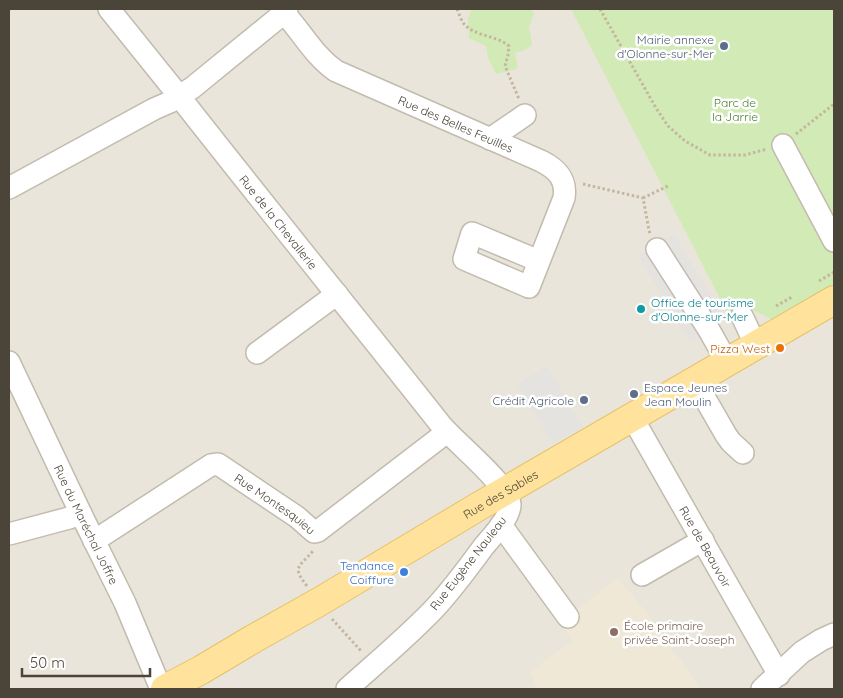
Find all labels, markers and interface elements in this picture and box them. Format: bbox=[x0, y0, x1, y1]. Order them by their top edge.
place label: Mairie annexe d'Olonne-sur-Mer bbox=[617, 32, 714, 61]
marker: Mairie annexe d'Olonne-sur-Mer bbox=[718, 40, 730, 52]
street label: Rue des Belles Feuilles bbox=[396, 92, 516, 156]
park label: Parc de la Jarrie bbox=[712, 95, 758, 124]
street label: Rue de la Chevallerie bbox=[236, 172, 321, 272]
place label: Office de tourisme d'Olonne-sur-Mer bbox=[651, 295, 754, 324]
marker: Office de tourisme d'Olonne-sur-Mer bbox=[635, 303, 647, 315]
place label: Pizza West bbox=[710, 341, 770, 356]
marker: Pizza West bbox=[774, 342, 786, 354]
place label: Espace Jeunes Jean Moulin bbox=[644, 380, 727, 409]
marker: Espace Jeunes Jean Moulin bbox=[628, 388, 640, 400]
place label: Crédit Agricole bbox=[493, 393, 574, 408]
marker: Crédit Agricole bbox=[578, 394, 590, 406]
street label: Rue du Maréchal Joffre bbox=[51, 462, 122, 587]
street label: Rue des Sables bbox=[460, 466, 541, 522]
street label: Rue Montesquieu bbox=[232, 470, 319, 537]
street label: Rue de Beauvoir bbox=[677, 503, 735, 590]
street label: Rue Eugène Nauleau bbox=[427, 513, 509, 613]
place label: Tendance Coiffure bbox=[340, 558, 394, 587]
marker: Tendance Coiffure bbox=[398, 566, 410, 578]
place label: École primaire privée Saint-Joseph bbox=[624, 618, 734, 647]
marker: École primaire privée Saint-Joseph bbox=[608, 626, 620, 638]
scale bar bbox=[22, 646, 150, 678]
text: 50 m bbox=[30, 653, 65, 672]

